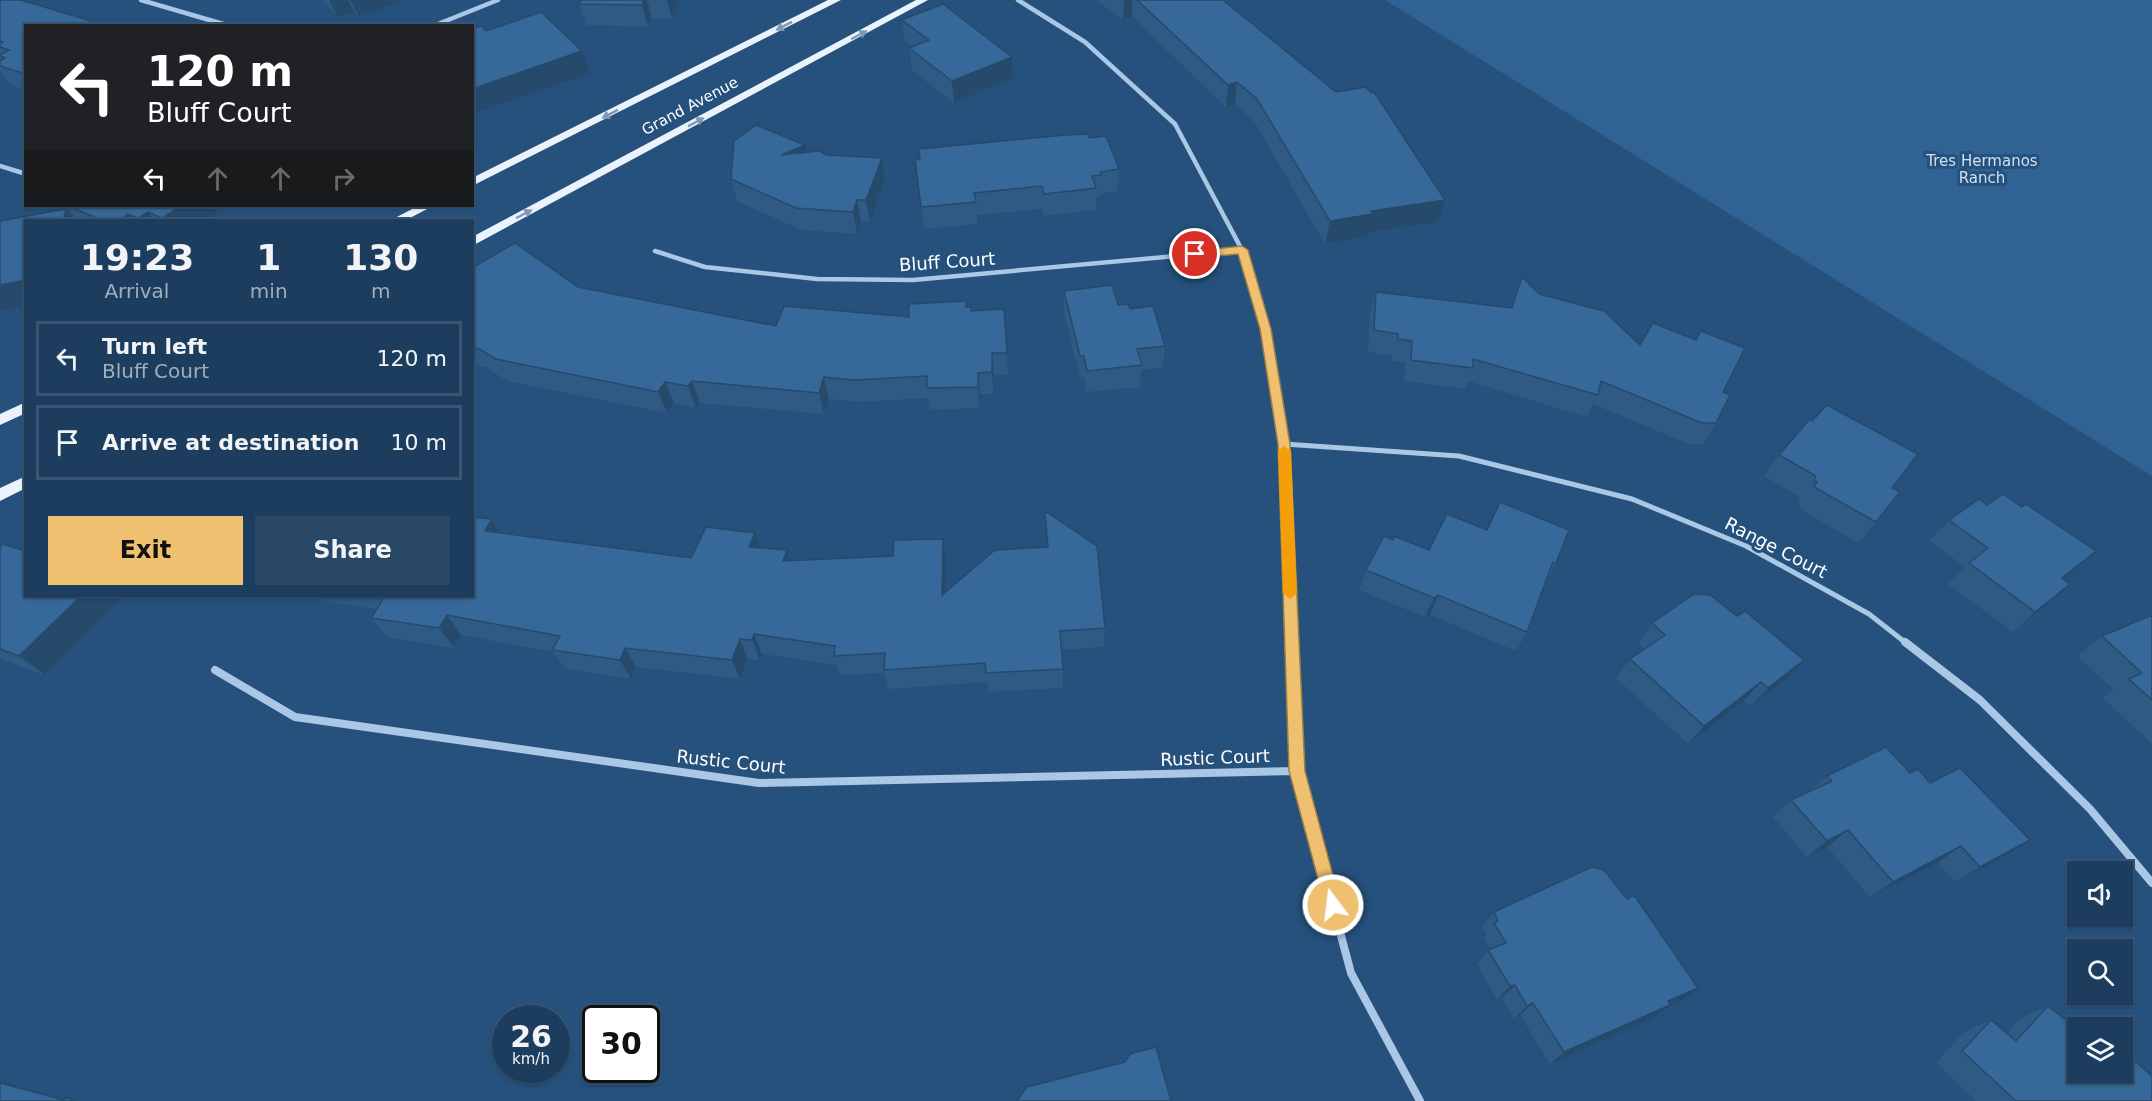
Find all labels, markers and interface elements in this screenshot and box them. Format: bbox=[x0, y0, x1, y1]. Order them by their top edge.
one-way arrow bbox=[775, 21, 793, 31]
one-way arrow bbox=[850, 30, 867, 40]
text: 120 m bbox=[147, 47, 293, 96]
icon: left bbox=[48, 48, 126, 126]
street label: Grand Avenue bbox=[639, 73, 741, 139]
text: Bluff Court bbox=[147, 97, 292, 128]
one-way arrow bbox=[601, 109, 618, 119]
one-way arrow bbox=[688, 117, 705, 127]
park label: Tres Hermanos Ranch bbox=[1925, 152, 2038, 187]
icon: left bbox=[138, 162, 171, 195]
icon: ahead bbox=[201, 162, 234, 195]
icon: ahead bbox=[264, 162, 297, 195]
icon: right bbox=[327, 162, 360, 195]
one-way arrow bbox=[516, 209, 533, 219]
pin bbox=[1169, 228, 1220, 279]
text: 19:23 bbox=[80, 237, 194, 278]
text: 1 bbox=[256, 237, 281, 278]
text: 130 bbox=[343, 237, 418, 278]
icon: arrive bbox=[1178, 237, 1211, 270]
street label: Bluff Court bbox=[898, 248, 996, 275]
text: Arrival bbox=[104, 279, 169, 303]
text: min bbox=[250, 279, 288, 303]
text: m bbox=[371, 279, 391, 303]
text: Turn left bbox=[102, 334, 207, 359]
icon: left bbox=[51, 342, 84, 375]
text: 120 m bbox=[377, 346, 447, 371]
text: Bluff Court bbox=[102, 359, 209, 383]
icon: arrive bbox=[51, 426, 84, 459]
text: Arrive at destination bbox=[102, 430, 359, 455]
text: 10 m bbox=[391, 430, 447, 455]
street label: Range Court bbox=[1721, 513, 1831, 582]
button: Exit bbox=[48, 516, 243, 585]
button: Share bbox=[255, 516, 450, 585]
street label: Rustic Court bbox=[675, 745, 787, 778]
street label: Rustic Court bbox=[1160, 745, 1270, 770]
map controls bbox=[2067, 861, 2133, 1083]
button: sound bbox=[2067, 861, 2133, 927]
position arrow bbox=[1301, 873, 1365, 937]
button: search bbox=[2067, 939, 2133, 1005]
speed limit sign: 30 bbox=[582, 1005, 660, 1083]
button: layers bbox=[2067, 1017, 2133, 1083]
text: 26 bbox=[510, 1019, 552, 1054]
text: km/h bbox=[512, 1050, 550, 1068]

